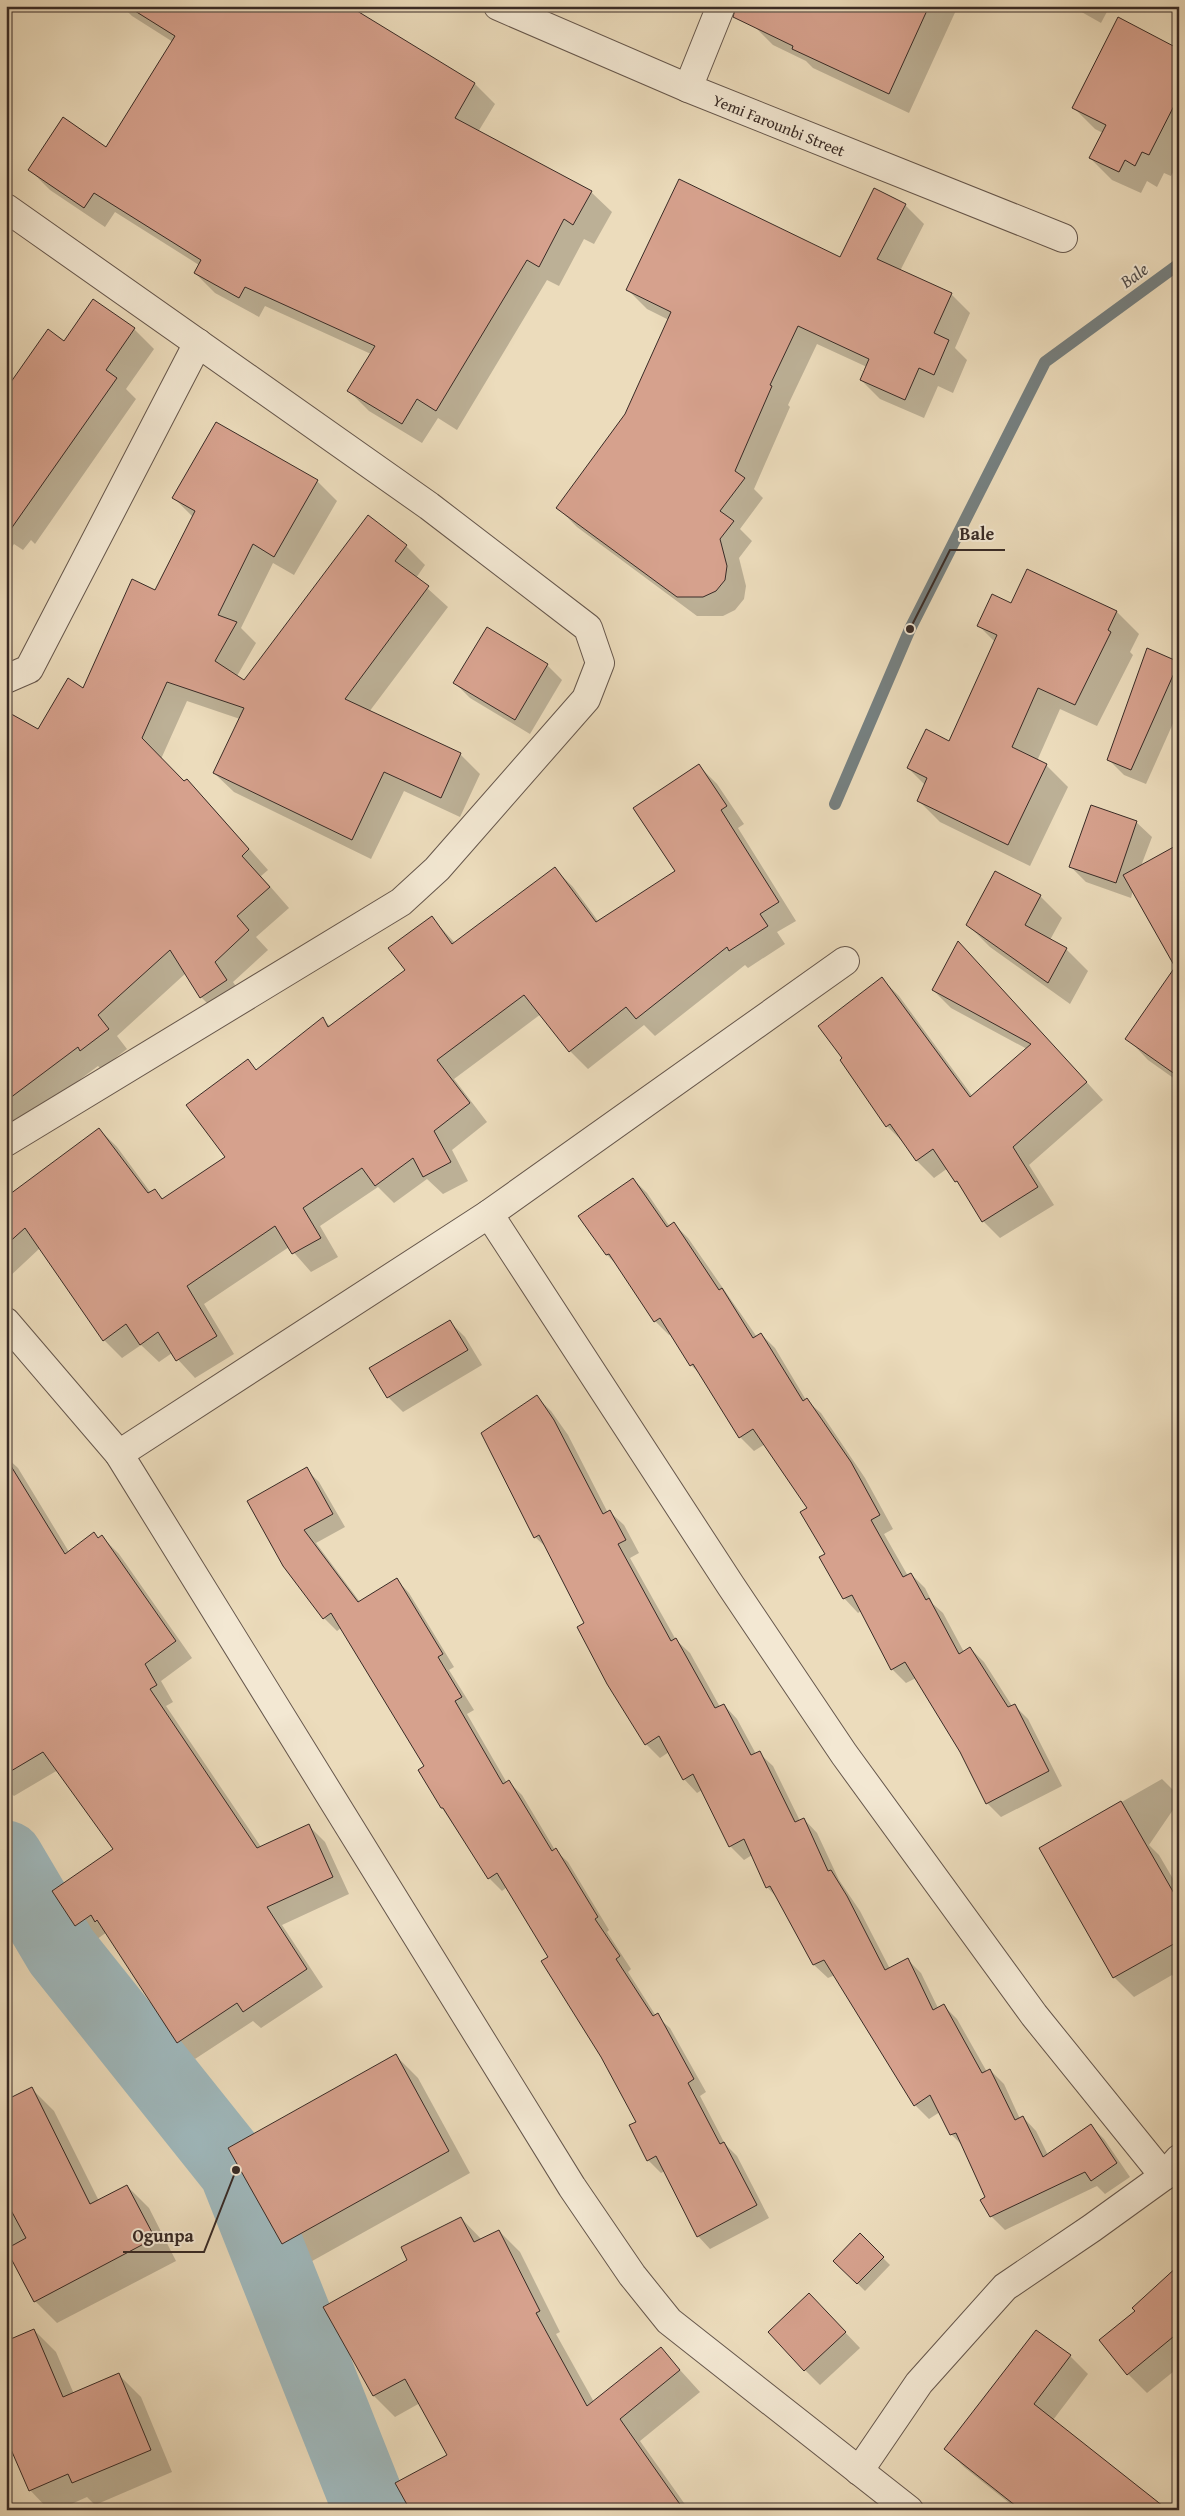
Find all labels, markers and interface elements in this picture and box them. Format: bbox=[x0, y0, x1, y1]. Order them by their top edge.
street label: Yemi Farounbi Street bbox=[709, 87, 849, 163]
water label: Bale bbox=[1113, 256, 1154, 295]
callout: Bale bbox=[950, 517, 1005, 550]
text: Bale bbox=[960, 520, 995, 547]
callout: Ogunpa bbox=[123, 2219, 204, 2252]
text: Ogunpa bbox=[132, 2222, 194, 2249]

